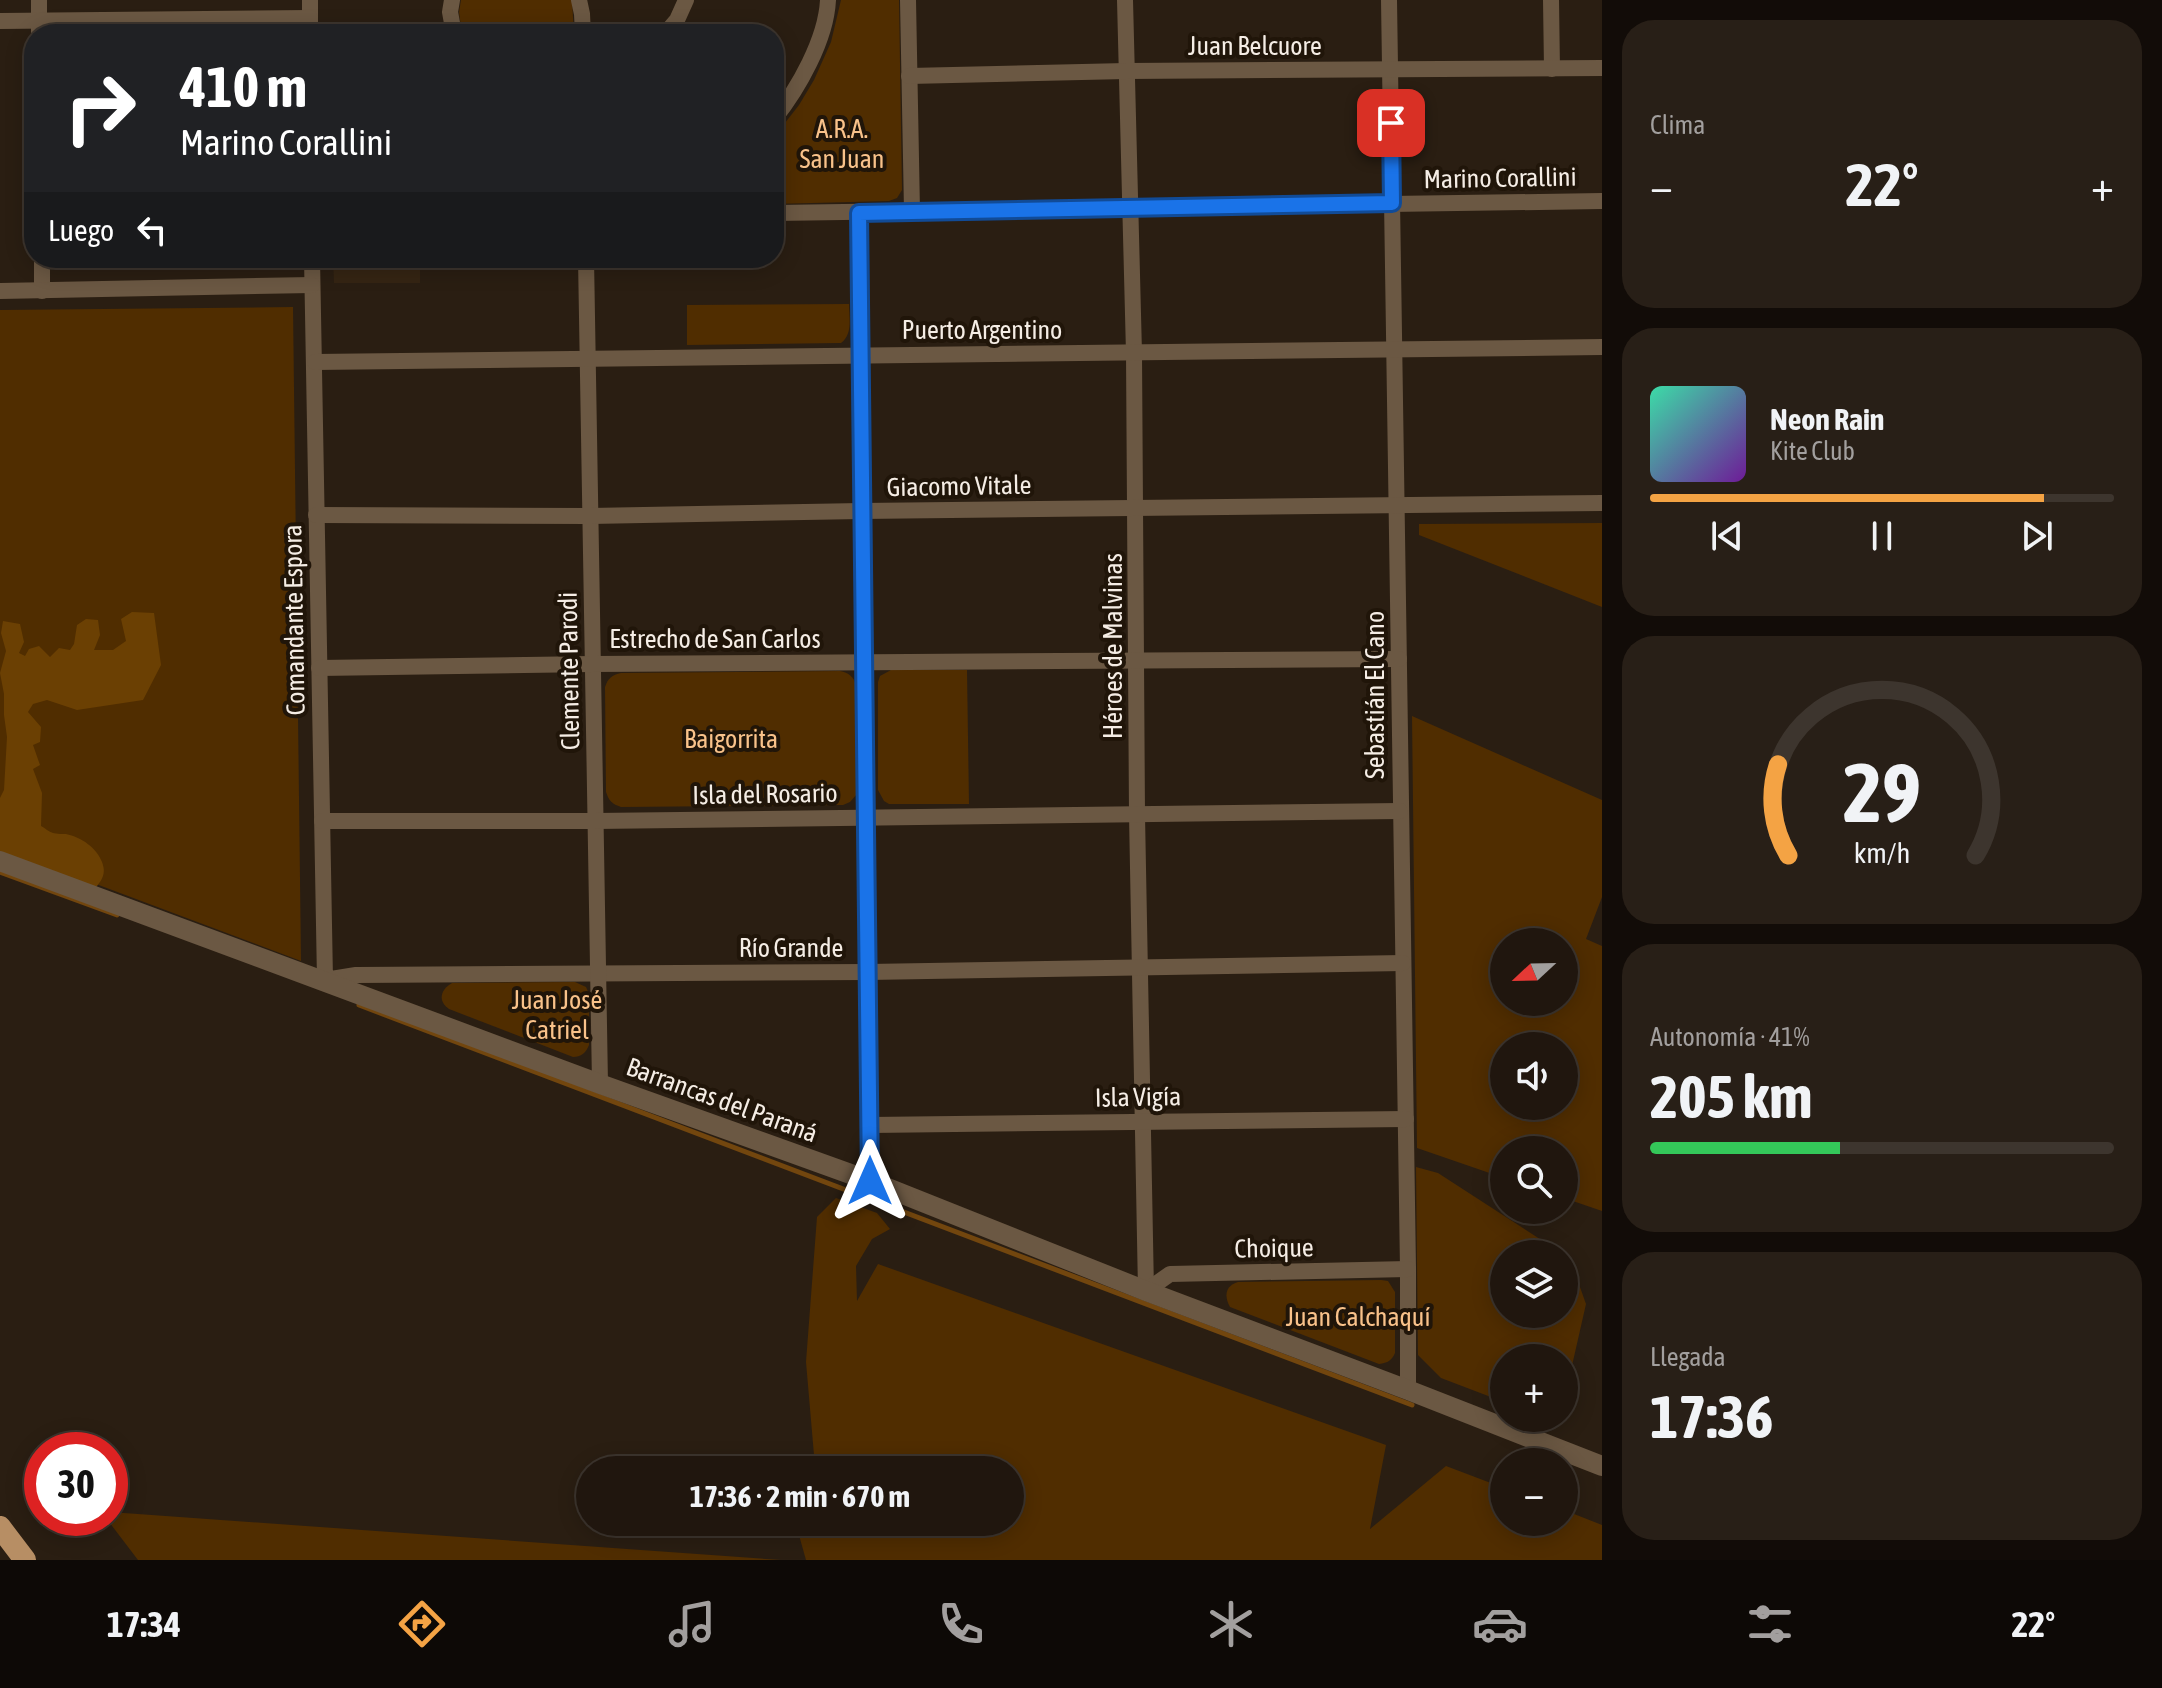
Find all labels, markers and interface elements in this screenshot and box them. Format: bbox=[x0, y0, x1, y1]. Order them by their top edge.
street label: Juan Belcuore bbox=[1188, 31, 1322, 61]
text: 410 m bbox=[180, 55, 307, 119]
icon: right bbox=[48, 56, 152, 160]
pin bbox=[1357, 89, 1425, 157]
icon: arrive bbox=[1369, 101, 1413, 145]
text: Clima bbox=[1650, 110, 1705, 140]
park label: A.R.A. San Juan bbox=[800, 114, 884, 174]
text: Marino Corallini bbox=[180, 121, 392, 163]
text: 22° bbox=[1846, 150, 1918, 219]
text: − bbox=[1650, 160, 1673, 210]
text: + bbox=[2091, 160, 2114, 210]
street label: Marino Corallini bbox=[1423, 162, 1577, 194]
icon: left bbox=[130, 208, 174, 252]
text: Luego bbox=[48, 213, 114, 247]
street label: Puerto Argentino bbox=[902, 315, 1062, 345]
text: Neon Rain bbox=[1770, 402, 1884, 436]
text: Kite Club bbox=[1770, 436, 1855, 466]
street label: Giacomo Vitale bbox=[886, 470, 1032, 502]
icon: previous bbox=[1705, 514, 1749, 558]
icon: pause bbox=[1860, 514, 1904, 558]
icon: next bbox=[2015, 514, 2059, 558]
street label: Comandante Espora bbox=[277, 524, 311, 716]
street label: Héroes de Malvinas bbox=[1098, 553, 1128, 739]
street label: Clemente Parodi bbox=[553, 592, 585, 750]
street label: Sebastián El Cano bbox=[1360, 611, 1390, 779]
street label: Estrecho de San Carlos bbox=[609, 624, 821, 654]
park label: Baigorrita bbox=[684, 724, 778, 754]
text: 29 bbox=[1843, 744, 1921, 840]
street label: Isla del Rosario bbox=[692, 778, 838, 810]
text: km/h bbox=[1854, 836, 1910, 869]
north arrow bbox=[1490, 928, 1578, 1016]
map controls bbox=[1490, 928, 1578, 1536]
street label: Río Grande bbox=[739, 933, 843, 963]
park label: Juan José Catriel bbox=[512, 985, 602, 1045]
text: Autonomía · 41% bbox=[1650, 1022, 1810, 1052]
button: sound bbox=[1490, 1032, 1578, 1120]
street label: Barrancas del Paraná bbox=[622, 1051, 822, 1149]
text: 205 km bbox=[1650, 1062, 1812, 1131]
street label: Isla Vigía bbox=[1095, 1081, 1181, 1113]
button: search bbox=[1490, 1136, 1578, 1224]
position arrow bbox=[828, 1139, 912, 1223]
street label: Choique bbox=[1234, 1232, 1314, 1264]
button: layers bbox=[1490, 1240, 1578, 1328]
park label: Juan Calchaquí bbox=[1286, 1302, 1430, 1332]
text: Llegada bbox=[1650, 1342, 1726, 1372]
button: + bbox=[1490, 1344, 1578, 1432]
text: 17:36 bbox=[1650, 1382, 1773, 1451]
speed limit sign: 30 bbox=[24, 1432, 128, 1536]
button: − bbox=[1490, 1448, 1578, 1536]
text: 17:36 · 2 min · 670 m bbox=[690, 1479, 910, 1513]
icon: directions bbox=[394, 1596, 450, 1652]
icon: music bbox=[664, 1596, 720, 1652]
icon: phone bbox=[933, 1596, 989, 1652]
icon: climate bbox=[1203, 1596, 1259, 1652]
icon: car bbox=[1472, 1596, 1528, 1652]
icon: filters bbox=[1742, 1596, 1798, 1652]
text: 17:34 bbox=[107, 1603, 181, 1645]
text: 22° bbox=[2011, 1603, 2055, 1645]

